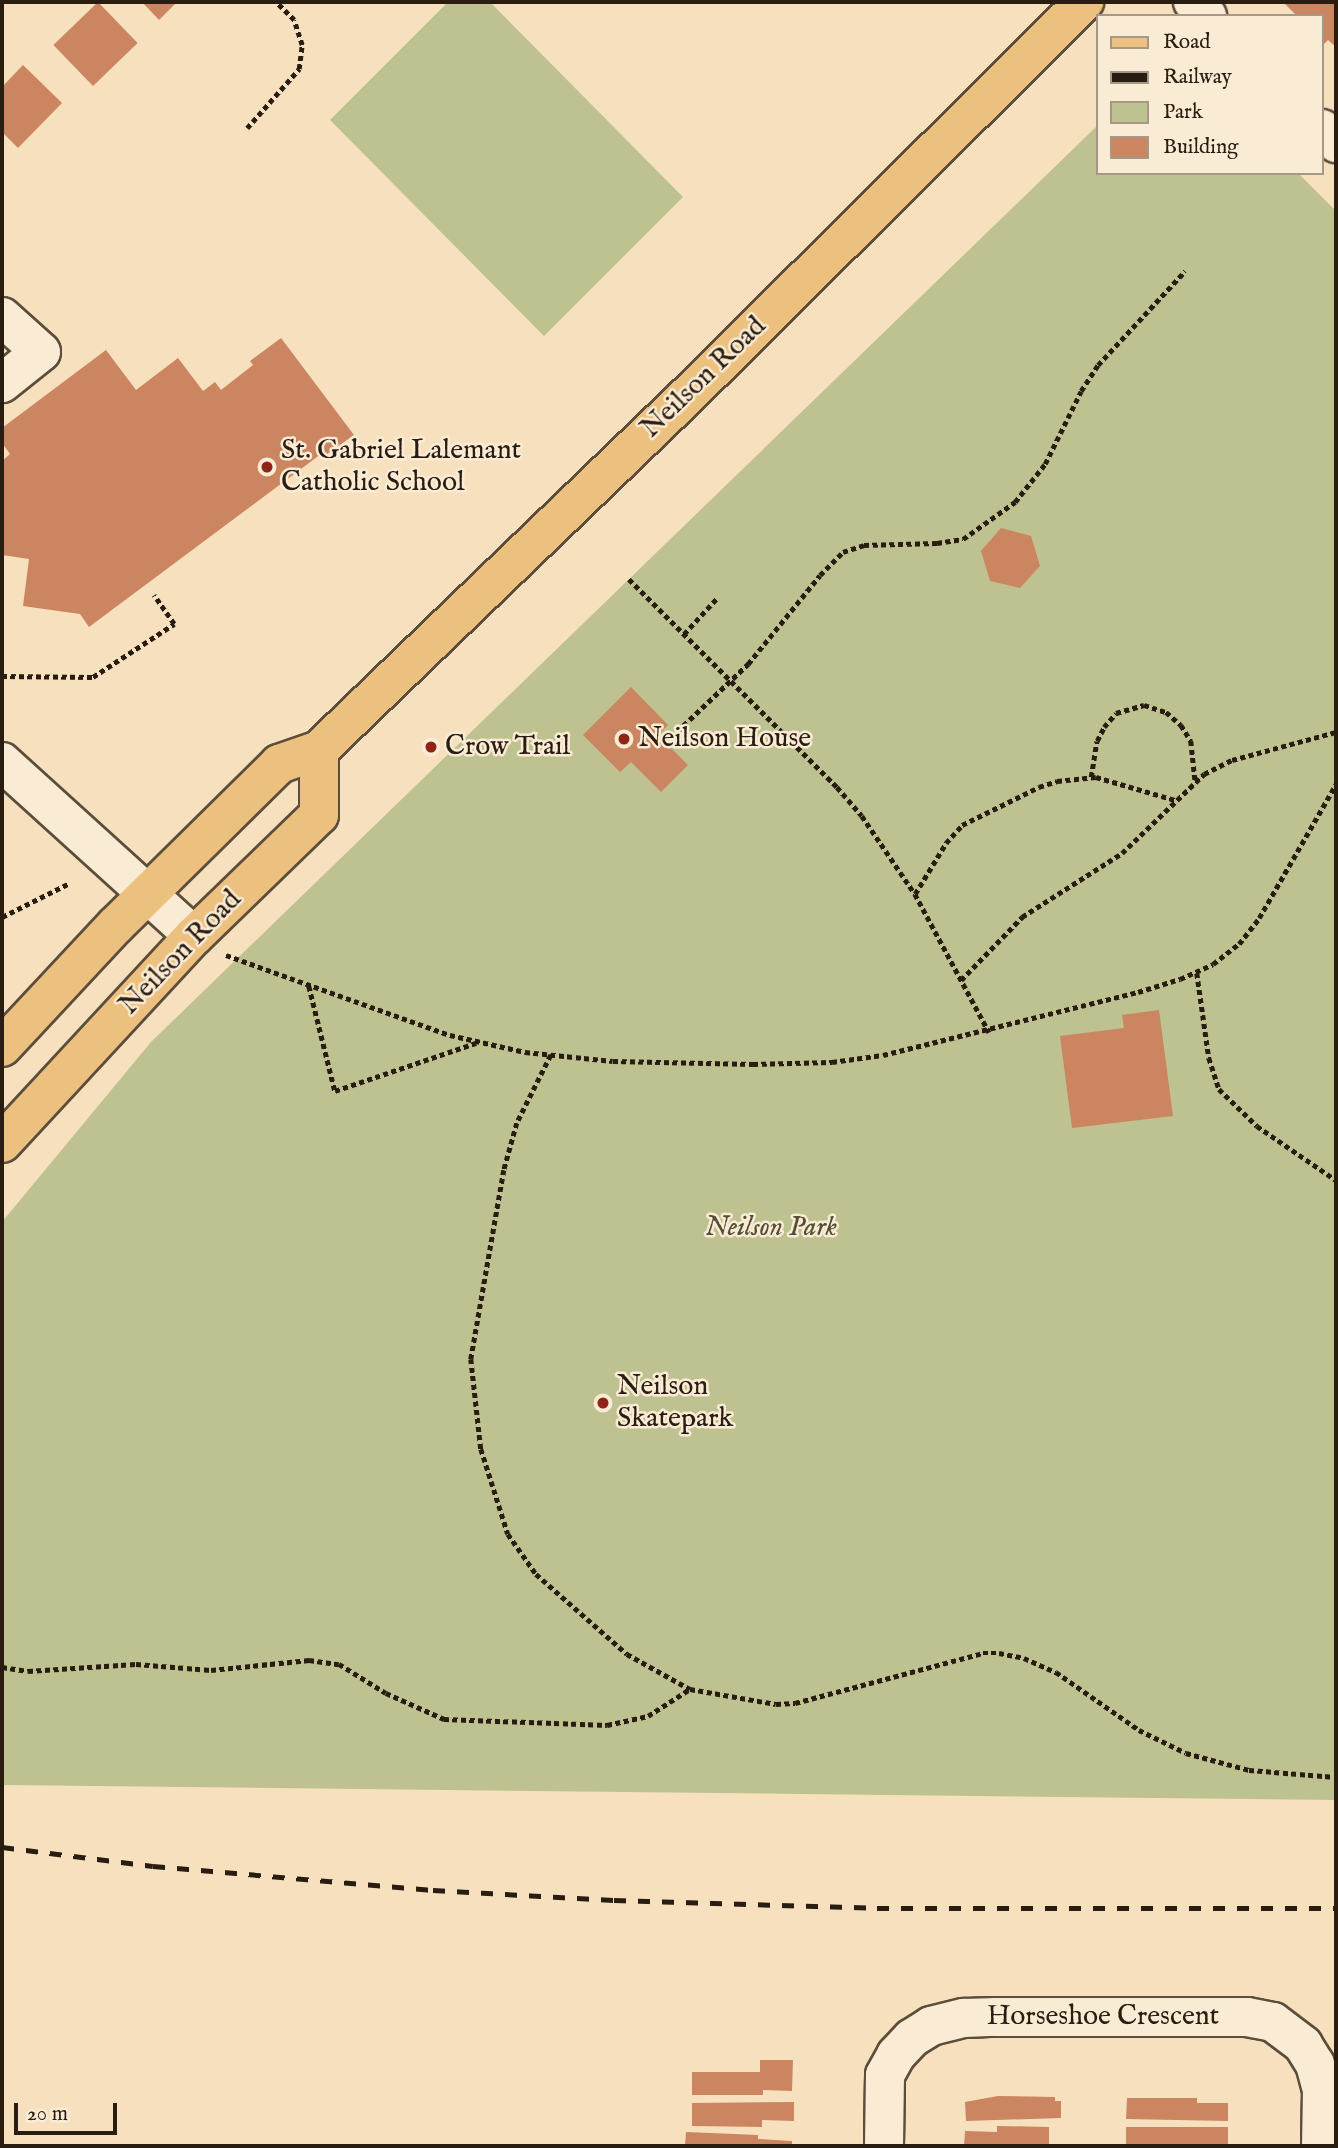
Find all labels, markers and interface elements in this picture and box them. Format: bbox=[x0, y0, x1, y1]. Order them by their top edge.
legend bbox=[1096, 14, 1324, 175]
text: Road bbox=[1163, 29, 1210, 56]
text: Railway bbox=[1163, 64, 1232, 91]
text: Park bbox=[1163, 99, 1203, 126]
text: Building bbox=[1163, 134, 1238, 161]
street label: Neilson Road bbox=[635, 310, 773, 446]
place label: St. Gabriel Lalemant Catholic School bbox=[281, 434, 521, 500]
marker: St. Gabriel Lalemant Catholic School bbox=[259, 459, 275, 475]
place label: Neilson House bbox=[638, 722, 811, 756]
place label: Crow Trail bbox=[445, 730, 570, 764]
marker: Neilson House bbox=[616, 731, 632, 747]
marker: Crow Trail bbox=[423, 739, 439, 755]
street label: Neilson Road bbox=[113, 884, 249, 1022]
park label: Neilson Park bbox=[705, 1211, 837, 1245]
place label: Neilson Skatepark bbox=[617, 1370, 733, 1436]
marker: Neilson Skatepark bbox=[595, 1395, 611, 1411]
street label: Horseshoe Crescent bbox=[987, 2000, 1219, 2034]
scale bar bbox=[18, 2088, 121, 2132]
text: 20 m bbox=[27, 2101, 68, 2128]

